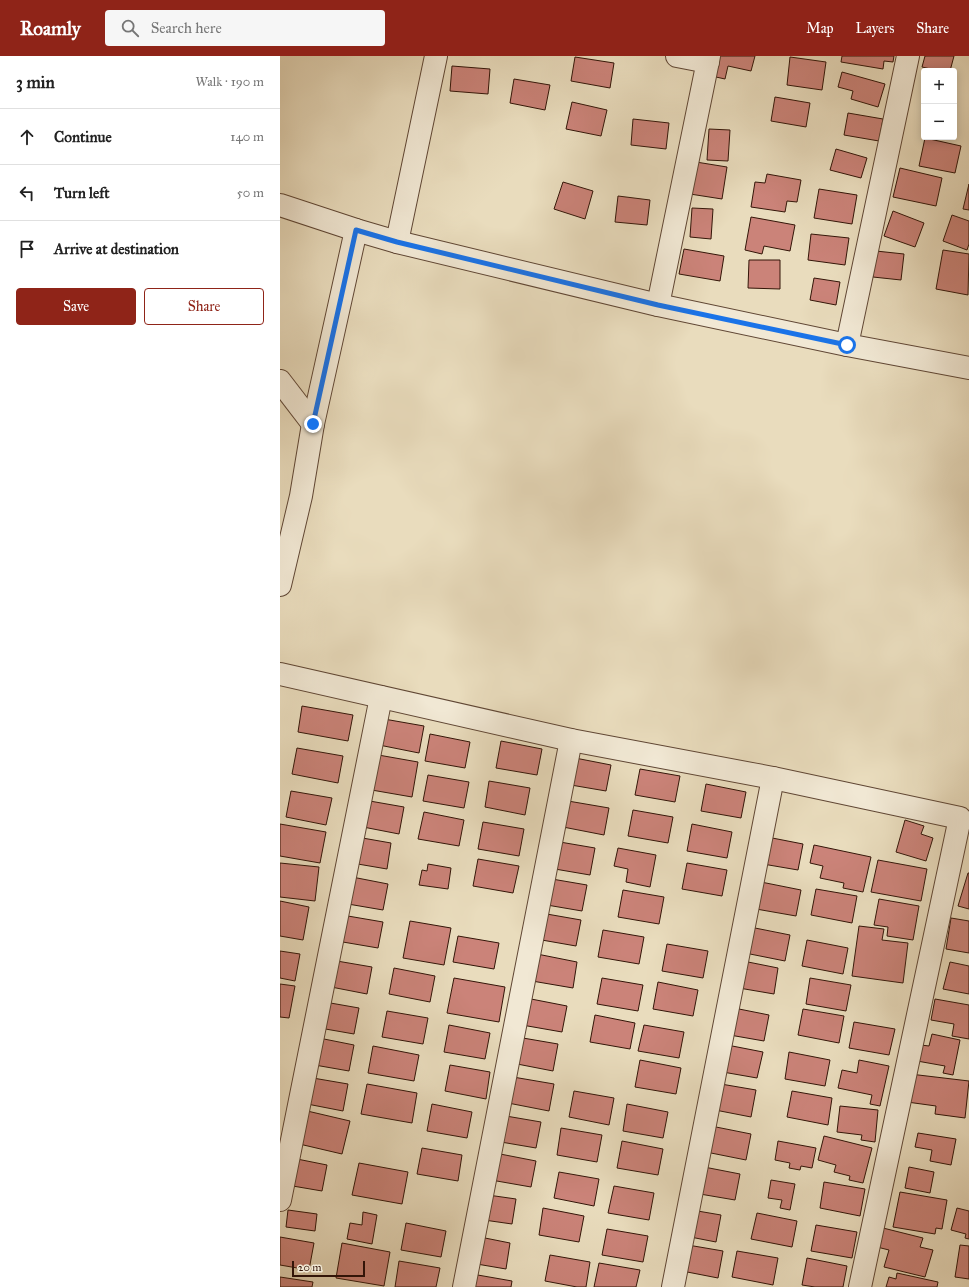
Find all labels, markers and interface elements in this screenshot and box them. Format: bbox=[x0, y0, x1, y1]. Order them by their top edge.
search box bbox=[105, 10, 385, 46]
text: Roamly bbox=[20, 17, 81, 40]
icon: search bbox=[119, 17, 141, 39]
text: Search here bbox=[151, 19, 222, 37]
text: Map bbox=[806, 20, 834, 37]
text: Layers bbox=[856, 20, 894, 37]
text: Share bbox=[916, 20, 949, 37]
map controls bbox=[921, 68, 957, 140]
button: + bbox=[921, 68, 957, 104]
text: 3 min bbox=[16, 72, 55, 93]
text: Walk · 190 m bbox=[195, 74, 264, 90]
button: − bbox=[921, 104, 957, 140]
icon: ahead bbox=[16, 126, 38, 148]
text: Continue bbox=[54, 128, 112, 146]
text: 140 m bbox=[230, 129, 264, 145]
icon: left bbox=[16, 182, 38, 204]
text: Turn left bbox=[54, 184, 110, 202]
text: 50 m bbox=[237, 185, 264, 201]
icon: arrive bbox=[16, 238, 38, 260]
text: Arrive at destination bbox=[54, 240, 179, 258]
button: Save bbox=[16, 288, 136, 325]
button: Share bbox=[144, 288, 264, 325]
route start bbox=[838, 336, 856, 354]
route end bbox=[304, 415, 322, 433]
scale bar bbox=[292, 1259, 365, 1278]
text: 20 m bbox=[298, 1261, 321, 1274]

